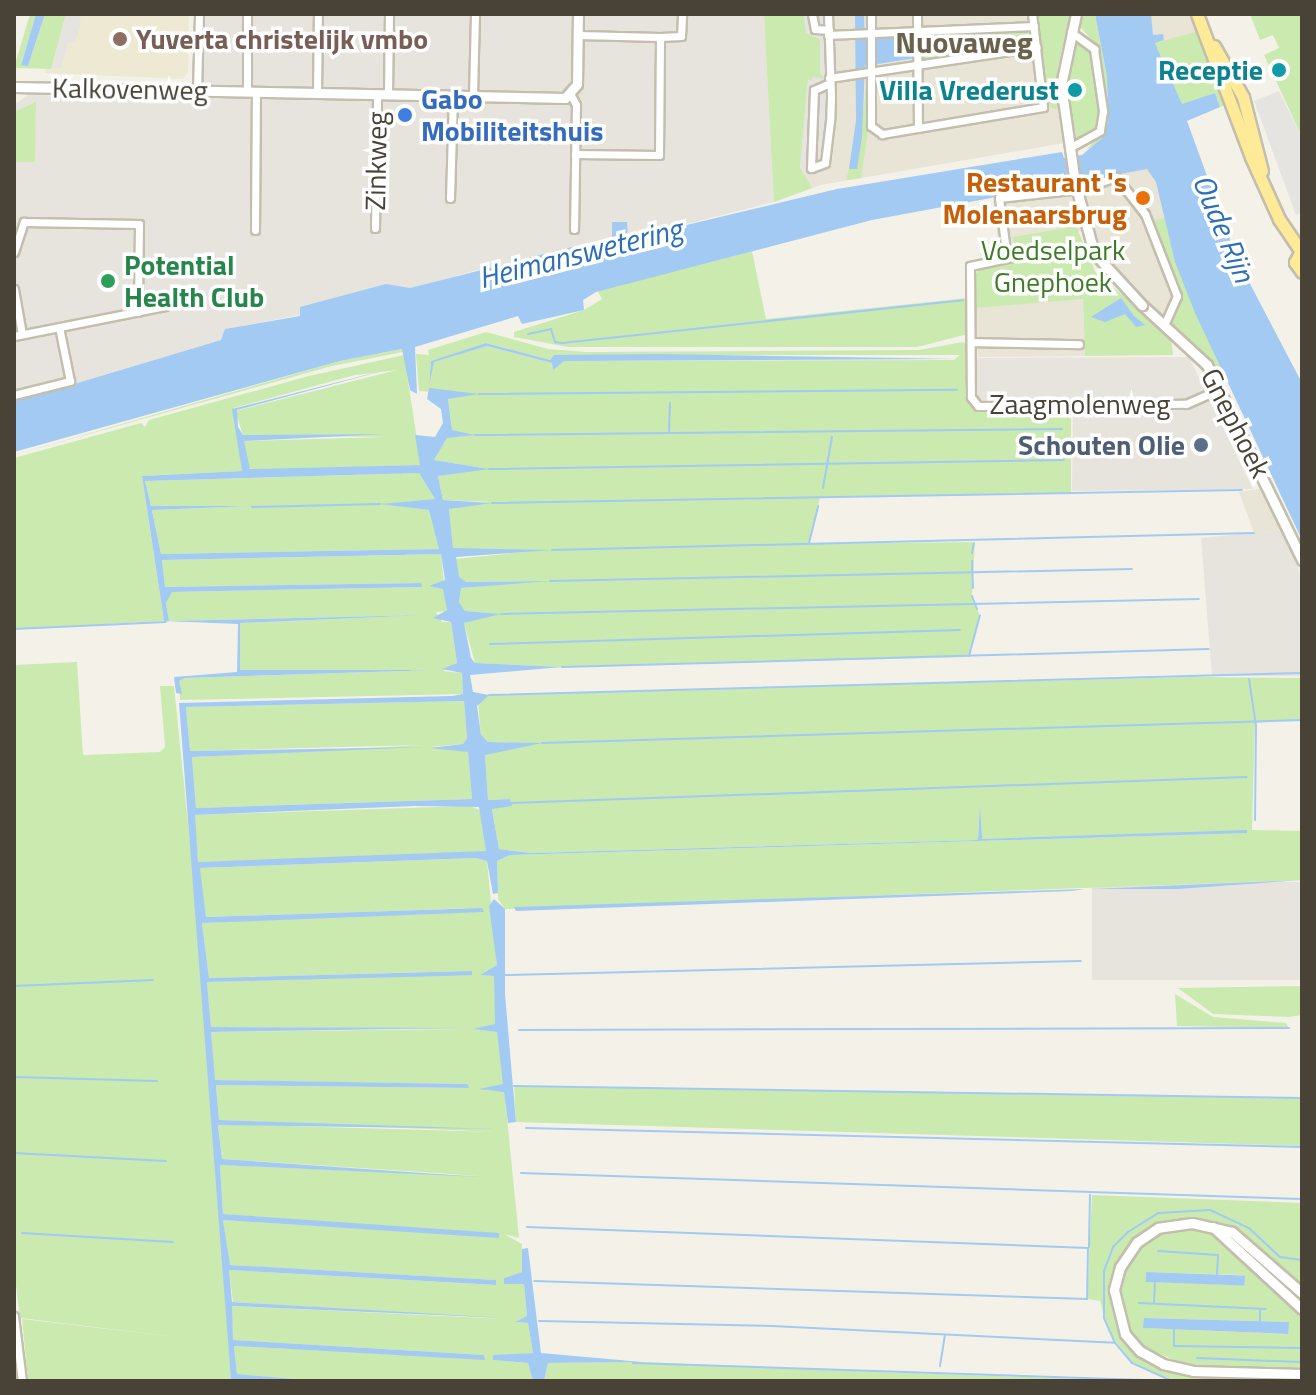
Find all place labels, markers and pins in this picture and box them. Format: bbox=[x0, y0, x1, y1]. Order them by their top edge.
place label: Yuverta christelijk vmbo bbox=[136, 22, 428, 56]
marker: Yuverta christelijk vmbo bbox=[111, 30, 129, 48]
place label: Receptie bbox=[1158, 53, 1263, 87]
marker: Receptie bbox=[1270, 61, 1288, 79]
place label: Villa Vrederust bbox=[879, 73, 1059, 107]
marker: Villa Vrederust bbox=[1066, 81, 1084, 99]
place label: Gabo Mobiliteitshuis bbox=[421, 82, 604, 148]
marker: Gabo Mobiliteitshuis bbox=[396, 106, 414, 124]
place label: Restaurant 's Molenaarsbrug bbox=[943, 165, 1127, 231]
marker: Restaurant 's Molenaarsbrug bbox=[1134, 189, 1152, 207]
place label: Potential Health Club bbox=[124, 248, 264, 314]
marker: Potential Health Club bbox=[99, 272, 117, 290]
place label: Schouten Olie bbox=[1018, 428, 1185, 462]
marker: Schouten Olie bbox=[1192, 436, 1210, 454]

